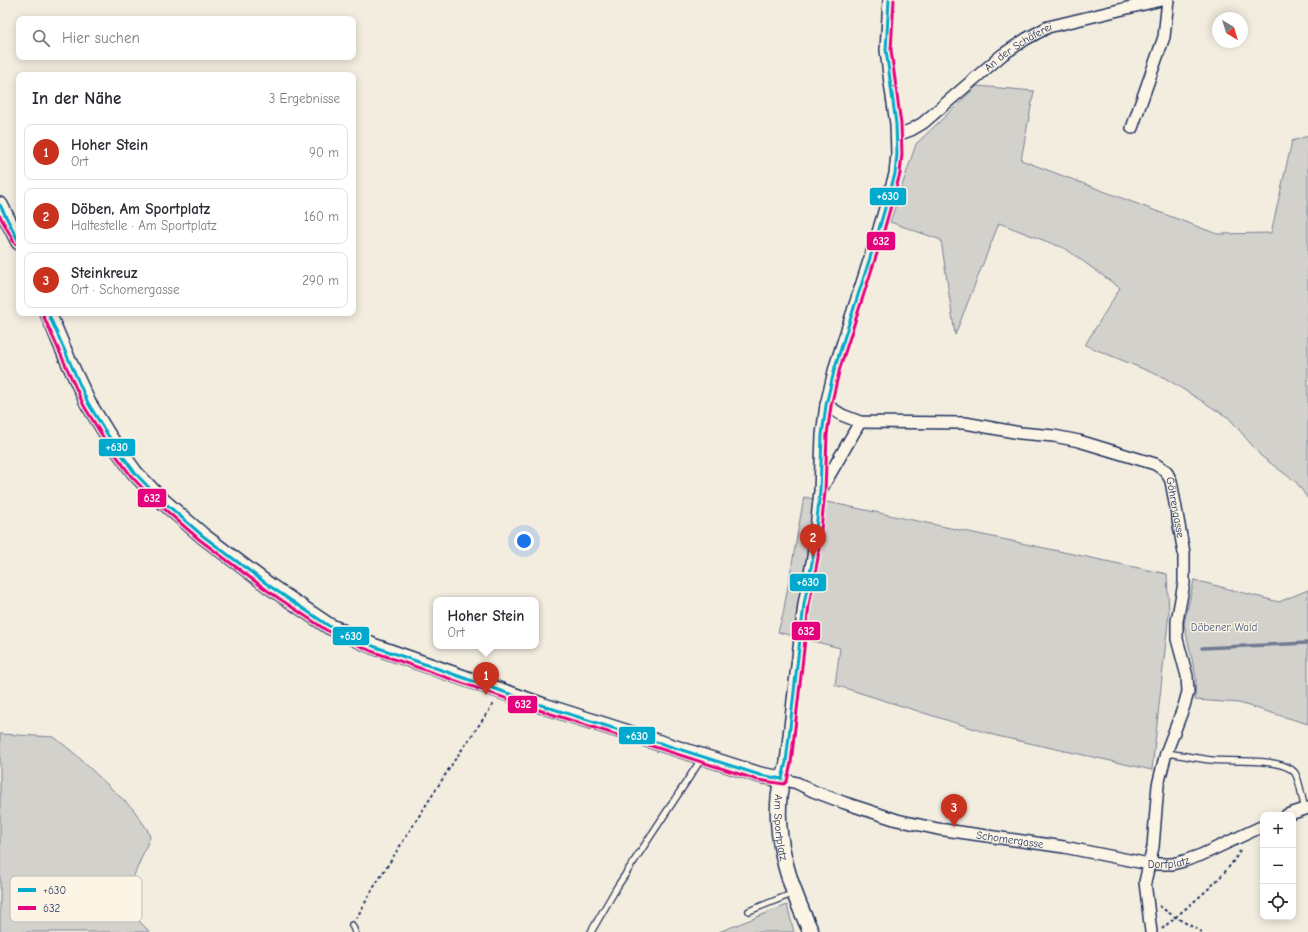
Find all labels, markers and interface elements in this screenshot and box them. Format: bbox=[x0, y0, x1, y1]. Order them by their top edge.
north arrow bbox=[1212, 12, 1248, 48]
search box bbox=[16, 16, 356, 60]
street label: An der Schäferei bbox=[982, 20, 1053, 74]
icon: search bbox=[30, 27, 52, 49]
text: Hier suchen bbox=[62, 29, 140, 47]
text: In der Nähe bbox=[32, 89, 121, 108]
text: 3 Ergebnisse bbox=[269, 91, 340, 106]
text: Hoher Stein bbox=[71, 136, 148, 154]
text: 1 bbox=[43, 145, 49, 160]
text: 90 m bbox=[309, 145, 339, 160]
text: Ort bbox=[71, 154, 88, 169]
line badge: +630 bbox=[869, 187, 907, 206]
text: +630 bbox=[877, 190, 899, 203]
text: Döben, Am Sportplatz bbox=[71, 200, 210, 218]
text: 2 bbox=[43, 209, 49, 224]
text: 160 m bbox=[304, 209, 339, 224]
text: Haltestelle · Am Sportplatz bbox=[71, 218, 217, 233]
line badge: 632 bbox=[866, 231, 896, 251]
text: 632 bbox=[873, 235, 890, 248]
text: Steinkreuz bbox=[71, 264, 137, 282]
text: 3 bbox=[43, 273, 49, 288]
text: 290 m bbox=[302, 273, 339, 288]
text: Ort · Schomergasse bbox=[71, 282, 179, 297]
line badge: +630 bbox=[98, 438, 136, 457]
text: +630 bbox=[106, 441, 128, 454]
street label: Göhrengasse bbox=[1163, 475, 1187, 539]
line badge: 632 bbox=[137, 488, 167, 508]
text: 632 bbox=[144, 492, 161, 505]
pin: 2 bbox=[800, 524, 826, 557]
your location bbox=[514, 531, 534, 551]
line badge: +630 bbox=[789, 573, 827, 592]
text: +630 bbox=[797, 576, 819, 589]
popup bbox=[433, 597, 539, 649]
text: Hoher Stein bbox=[447, 607, 525, 625]
line badge: 632 bbox=[791, 621, 821, 641]
park label: Döbener Wald bbox=[1191, 621, 1257, 634]
text: Ort bbox=[447, 625, 465, 640]
text: 632 bbox=[798, 625, 815, 638]
line badge: +630 bbox=[332, 626, 370, 646]
text: +630 bbox=[340, 630, 362, 643]
pin: 1 bbox=[473, 662, 499, 695]
line badge: 632 bbox=[507, 695, 538, 714]
text: 632 bbox=[515, 698, 532, 711]
line badge: +630 bbox=[618, 726, 656, 745]
text: +630 bbox=[626, 730, 648, 743]
street label: Am Sportplatz bbox=[771, 794, 790, 862]
pin: 3 bbox=[941, 794, 967, 827]
map controls bbox=[1260, 812, 1296, 920]
button: + bbox=[1260, 812, 1296, 848]
street label: Schomergasse bbox=[975, 829, 1045, 851]
button: − bbox=[1260, 848, 1296, 884]
street label: Dorfplatz bbox=[1148, 853, 1192, 871]
legend bbox=[10, 876, 142, 922]
text: +630 bbox=[43, 884, 66, 897]
button: locate bbox=[1260, 884, 1296, 920]
text: 632 bbox=[43, 902, 61, 915]

